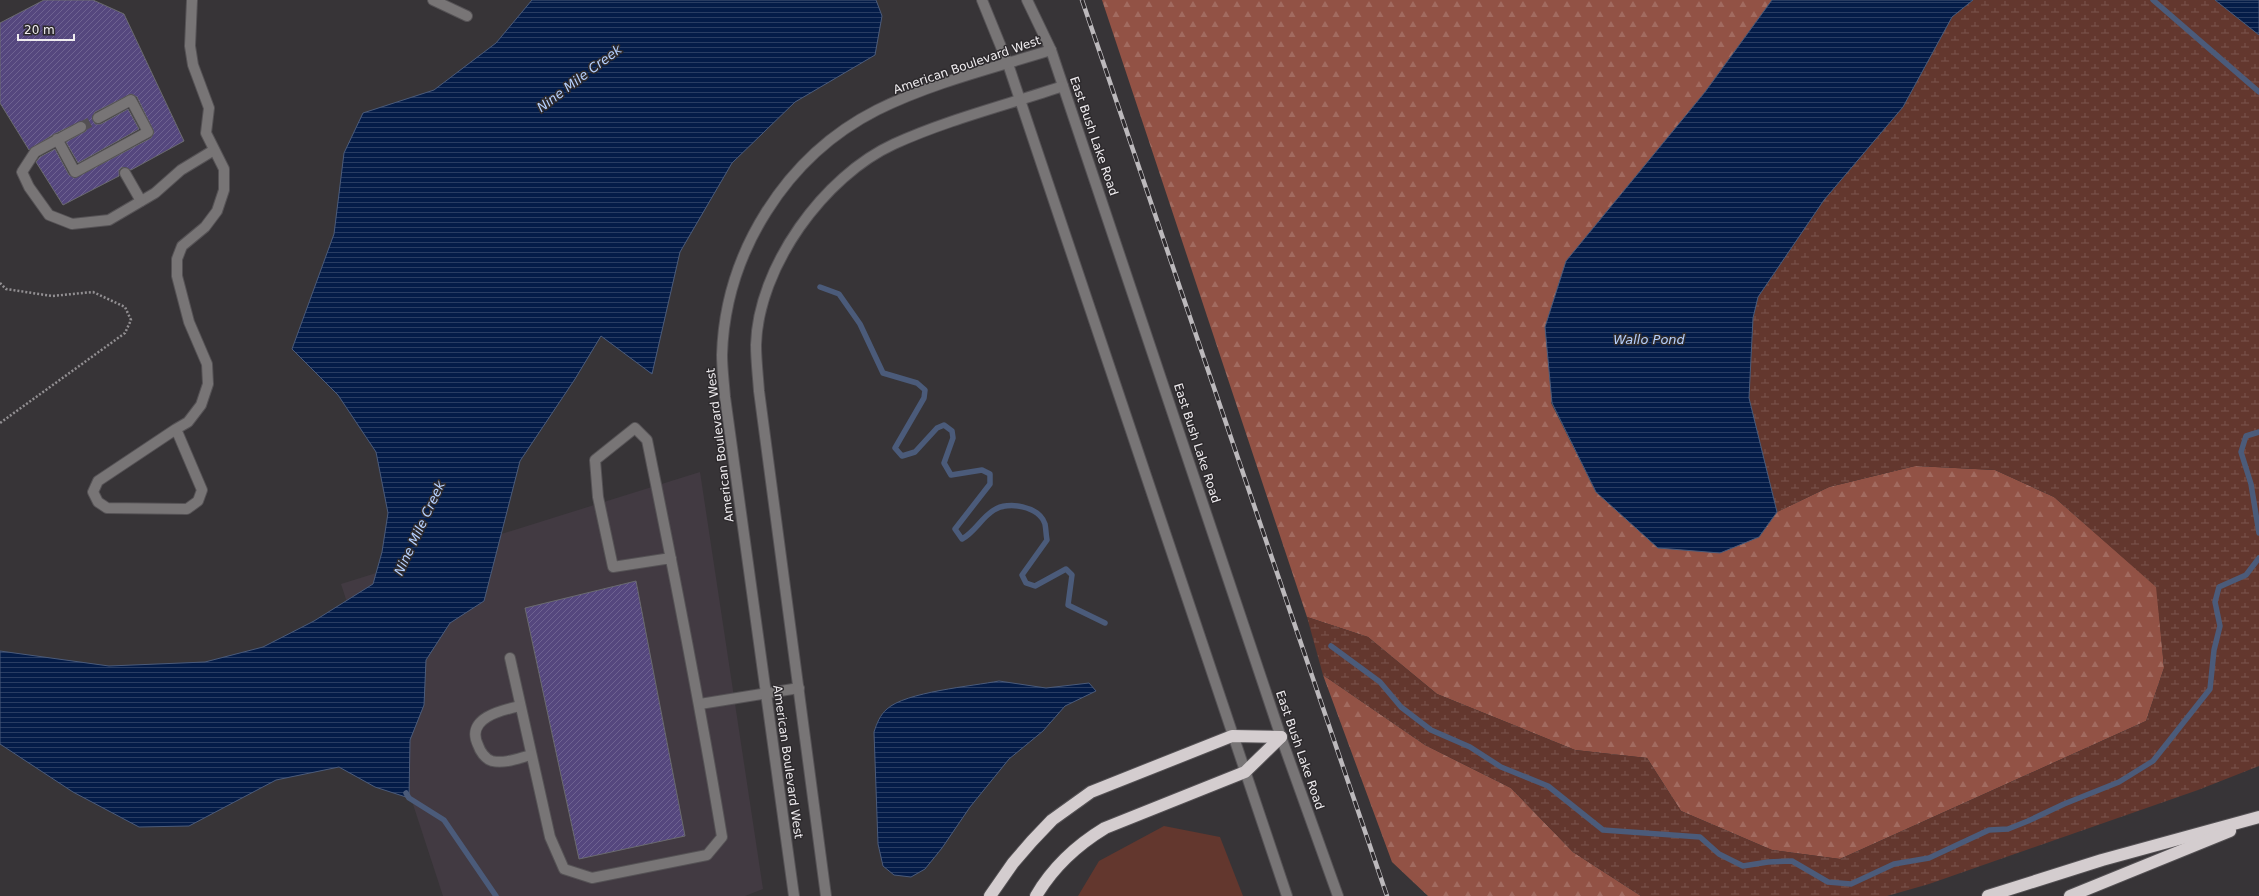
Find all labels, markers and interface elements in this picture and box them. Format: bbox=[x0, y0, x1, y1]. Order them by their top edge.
scale bar bbox=[18, 16, 74, 42]
text: 20 m bbox=[24, 23, 55, 37]
street label: American Boulevard West bbox=[891, 33, 1043, 97]
water label: Nine Mile Creek bbox=[534, 41, 625, 115]
street label: East Bush Lake Road bbox=[1067, 75, 1121, 197]
water label: Wallo Pond bbox=[1613, 332, 1686, 347]
street label: American Boulevard West bbox=[704, 367, 736, 523]
street label: East Bush Lake Road bbox=[1171, 381, 1223, 505]
water label: Nine Mile Creek bbox=[391, 478, 448, 578]
street label: American Boulevard West bbox=[770, 684, 806, 840]
street label: East Bush Lake Road bbox=[1273, 689, 1327, 811]

